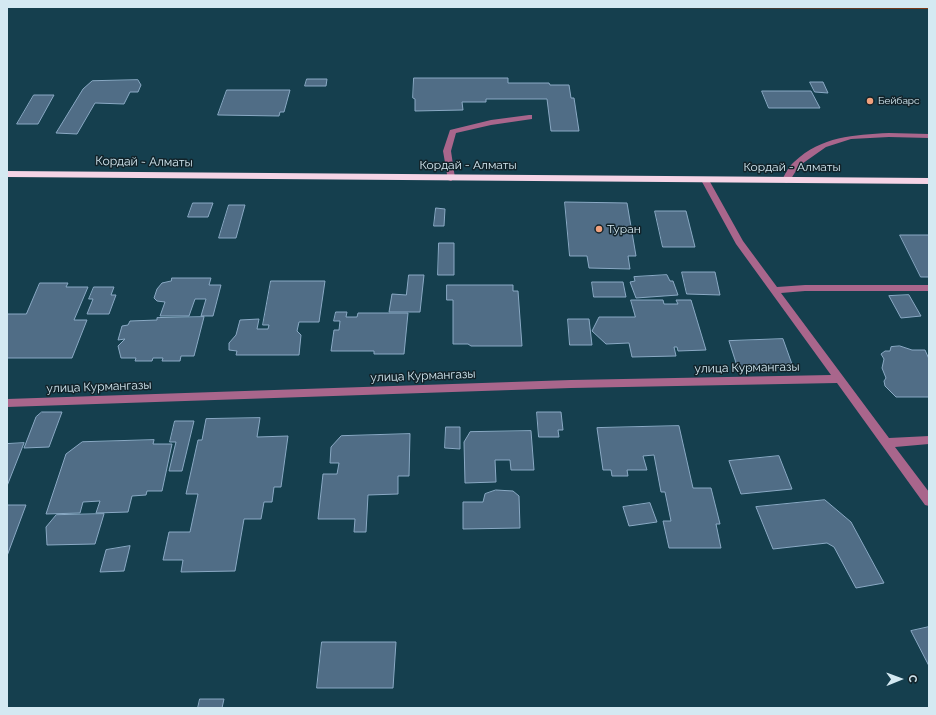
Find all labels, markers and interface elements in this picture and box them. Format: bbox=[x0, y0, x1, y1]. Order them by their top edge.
place label: Бейбарс bbox=[878, 95, 920, 107]
marker: Бейбарс bbox=[865, 96, 875, 106]
street label: Кордай - Алматы bbox=[95, 154, 193, 170]
street label: Кордай - Алматы bbox=[419, 158, 517, 172]
street label: Кордай - Алматы bbox=[743, 160, 841, 174]
place label: Туран bbox=[607, 222, 641, 236]
marker: Туран bbox=[594, 224, 604, 234]
street label: улица Курмангазы bbox=[694, 360, 800, 376]
street label: улица Курмангазы bbox=[370, 367, 476, 385]
street label: улица Курмангазы bbox=[46, 378, 152, 396]
north arrow bbox=[880, 659, 920, 699]
text: С bbox=[906, 675, 919, 683]

